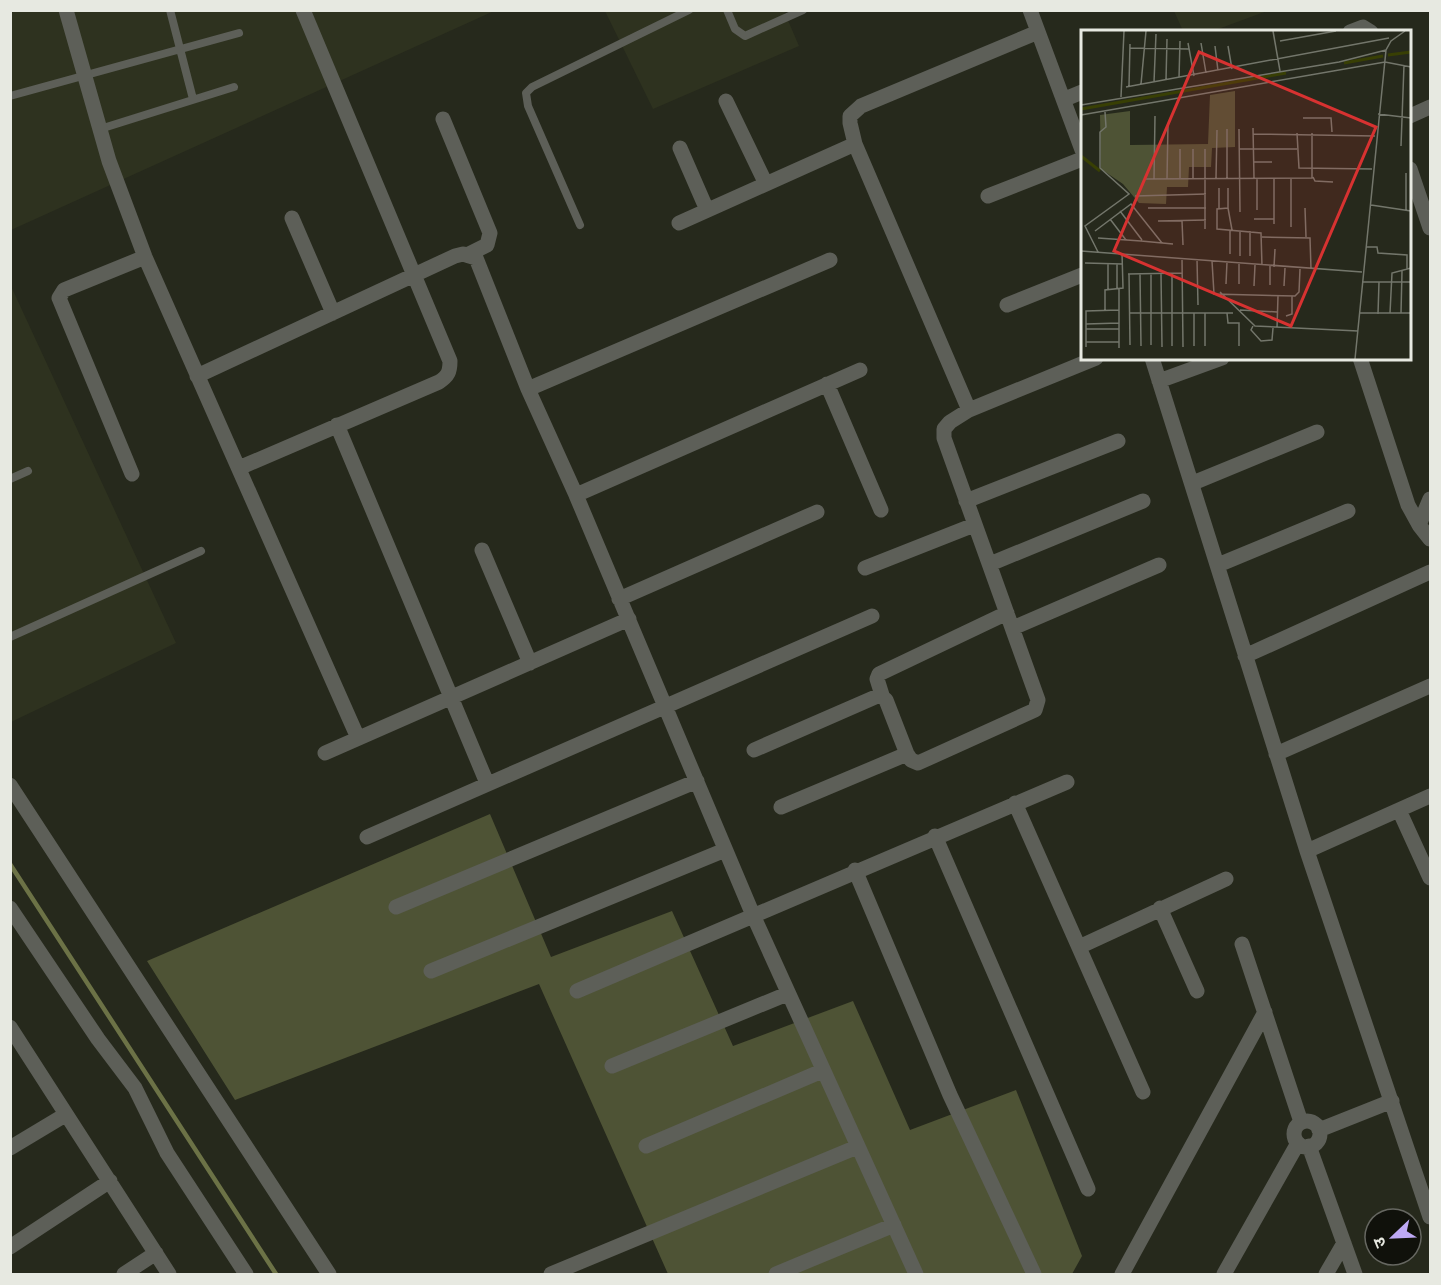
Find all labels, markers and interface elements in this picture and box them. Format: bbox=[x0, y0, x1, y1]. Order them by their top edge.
inset map bbox=[1081, 30, 1411, 360]
north arrow bbox=[1363, 1207, 1423, 1267]
text: उ bbox=[1367, 1234, 1391, 1251]

